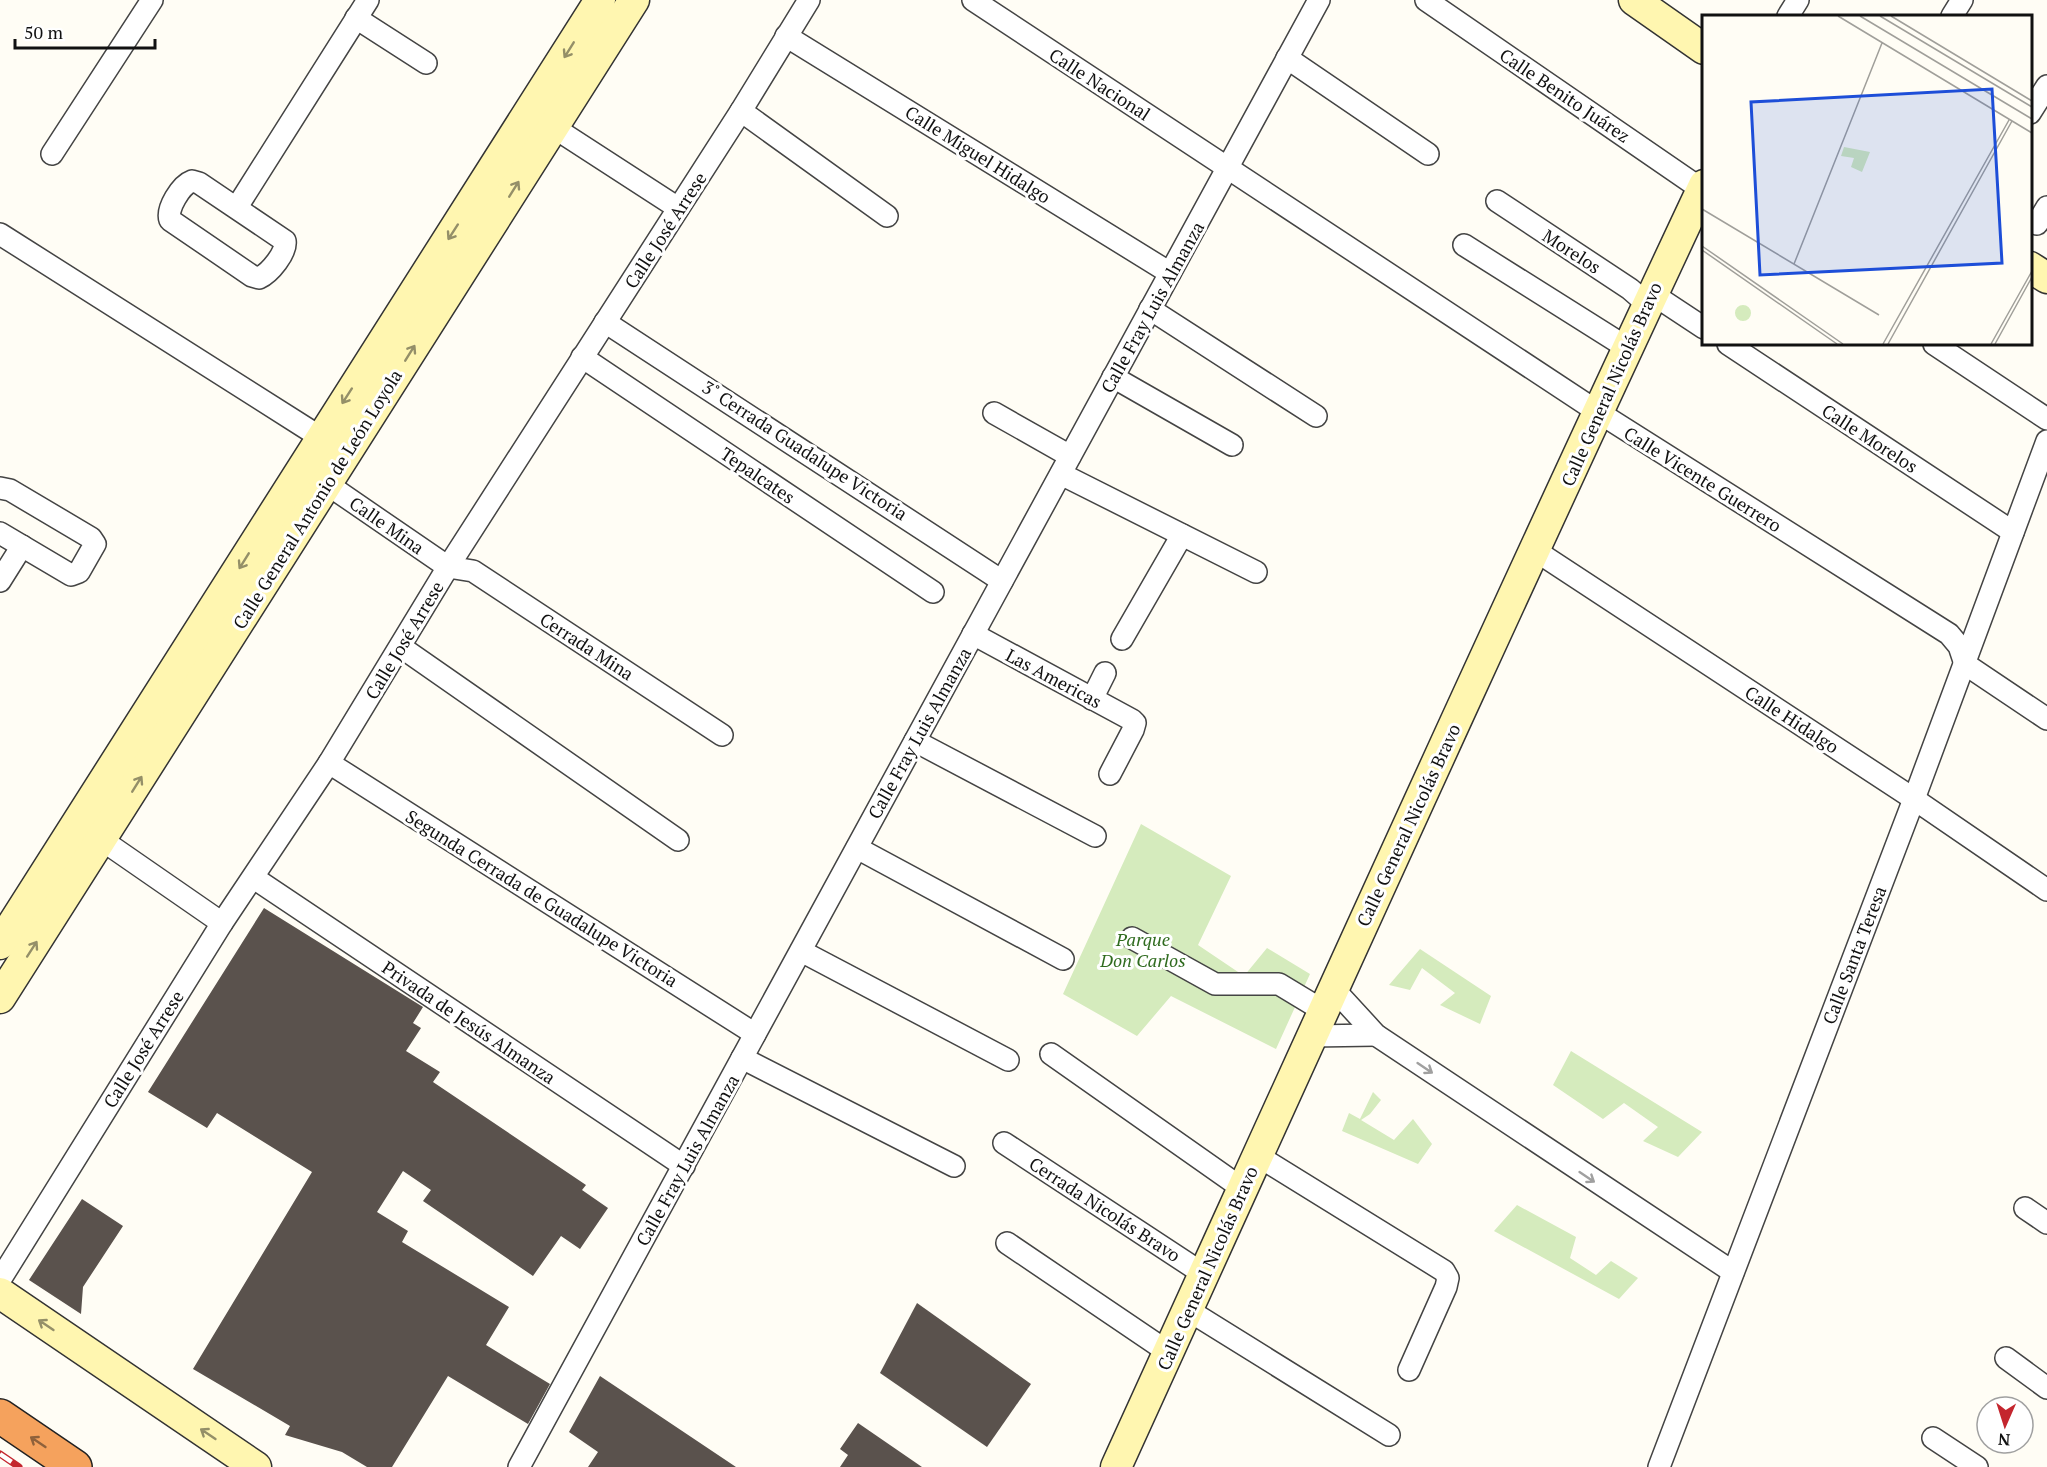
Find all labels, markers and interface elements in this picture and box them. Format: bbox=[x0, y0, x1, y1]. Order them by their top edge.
scale bar bbox=[15, 12, 154, 50]
inset map bbox=[1702, 15, 2032, 345]
text: 50 m bbox=[24, 20, 64, 44]
one-way arrow bbox=[563, 41, 575, 58]
street label: Calle Nacional bbox=[1045, 42, 1155, 126]
street label: Calle Benito Juárez bbox=[1495, 42, 1635, 148]
street label: Calle Miguel Hidalgo bbox=[901, 100, 1055, 208]
street label: Calle José Arrese bbox=[618, 167, 712, 293]
one-way arrow bbox=[508, 181, 520, 198]
street label: Calle Fray Luis Almanza bbox=[1095, 217, 1209, 397]
one-way arrow bbox=[446, 223, 459, 240]
street label: Morelos bbox=[1538, 223, 1606, 279]
street label: Calle General Nicolás Bravo bbox=[1555, 278, 1667, 490]
one-way arrow bbox=[403, 345, 416, 362]
street label: Calle General Antonio de León Loyola bbox=[227, 365, 407, 633]
street label: 3˚ Cerrada Guadalupe Victoria bbox=[698, 375, 912, 525]
one-way arrow bbox=[341, 387, 353, 403]
street label: Calle Morelos bbox=[1817, 398, 1923, 478]
street label: Calle Vicente Guerrero bbox=[1620, 421, 1786, 537]
street label: Tepalcates bbox=[716, 441, 800, 509]
street label: Calle Mina bbox=[345, 491, 429, 559]
one-way arrow bbox=[237, 552, 249, 569]
street label: Calle José Arrese bbox=[359, 576, 449, 704]
street label: Cerrada Mina bbox=[535, 607, 639, 685]
street label: Calle Fray Luis Almanza bbox=[862, 643, 976, 823]
street label: Las Americas bbox=[1002, 643, 1106, 713]
street label: Calle Hidalgo bbox=[1740, 680, 1844, 758]
street label: Calle General Nicolás Bravo bbox=[1350, 720, 1466, 930]
one-way arrow bbox=[131, 776, 143, 793]
street label: Segunda Cerrada de Guadalupe Victoria bbox=[401, 804, 683, 992]
street label: Calle Santa Teresa bbox=[1817, 882, 1891, 1028]
park label: Parque Don Carlos bbox=[1099, 927, 1186, 972]
one-way arrow bbox=[25, 940, 38, 957]
street label: Privada de Jesús Almanza bbox=[378, 955, 560, 1089]
street label: Calle José Arrese bbox=[97, 986, 189, 1112]
one-way arrow bbox=[1416, 1062, 1433, 1074]
street label: Calle Fray Luis Almanza bbox=[630, 1070, 744, 1250]
street label: Cerrada Nicolás Bravo bbox=[1025, 1151, 1185, 1267]
street label: Calle General Nicolás Bravo bbox=[1151, 1162, 1263, 1374]
one-way arrow bbox=[1578, 1171, 1595, 1183]
one-way arrow bbox=[38, 1319, 55, 1331]
north arrow bbox=[1975, 1395, 2035, 1455]
one-way arrow bbox=[200, 1428, 216, 1440]
text: N bbox=[1998, 1429, 2011, 1451]
one-way arrow bbox=[29, 1435, 46, 1448]

